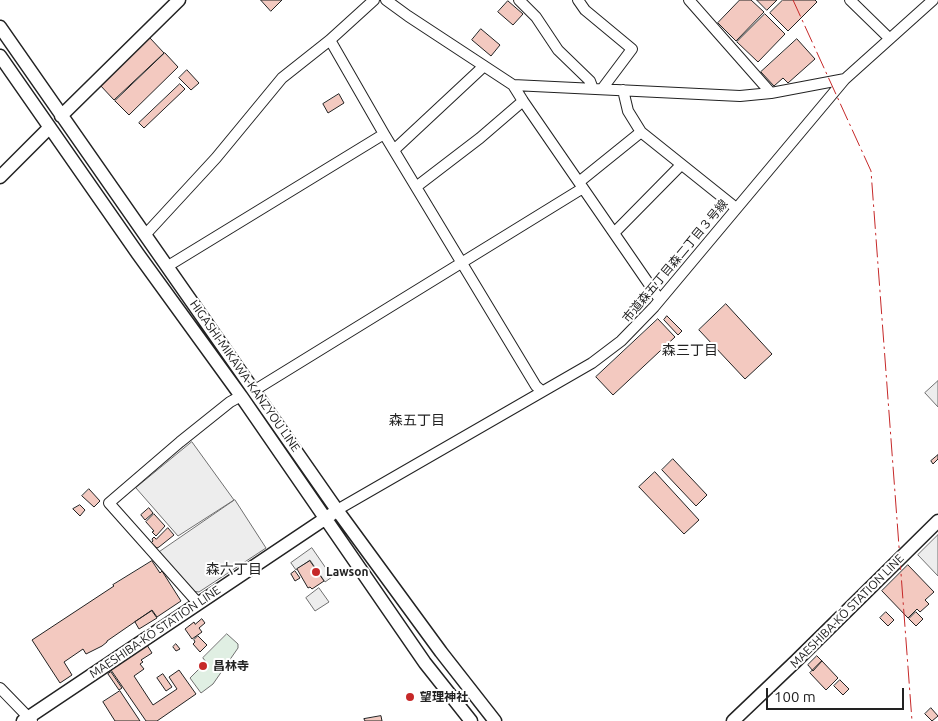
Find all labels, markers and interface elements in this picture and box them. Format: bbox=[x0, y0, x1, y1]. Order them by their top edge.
street label: 市道森五丁目森二丁目３号線 bbox=[619, 197, 731, 325]
street label: HIGASHI-MIKAWA-KANZYOU LINE bbox=[187, 297, 303, 455]
district label: 森三丁目 bbox=[662, 342, 718, 358]
district label: 森五丁目 bbox=[389, 412, 445, 428]
street label: MAESHIBA-KŌ STATION LINE bbox=[787, 551, 907, 671]
district label: 森六丁目 bbox=[206, 561, 262, 577]
place label: Lawson bbox=[326, 565, 368, 579]
marker: Lawson bbox=[310, 566, 322, 578]
street label: MAESHIBA-KŌ STATION LINE bbox=[87, 583, 223, 681]
place label: 昌林寺 bbox=[213, 659, 249, 673]
marker: 昌林寺 bbox=[197, 660, 209, 672]
scale bar bbox=[768, 678, 906, 710]
text: 100 m bbox=[774, 688, 816, 705]
place label: 望理神社 bbox=[420, 690, 468, 704]
marker: 望理神社 bbox=[404, 691, 416, 703]

